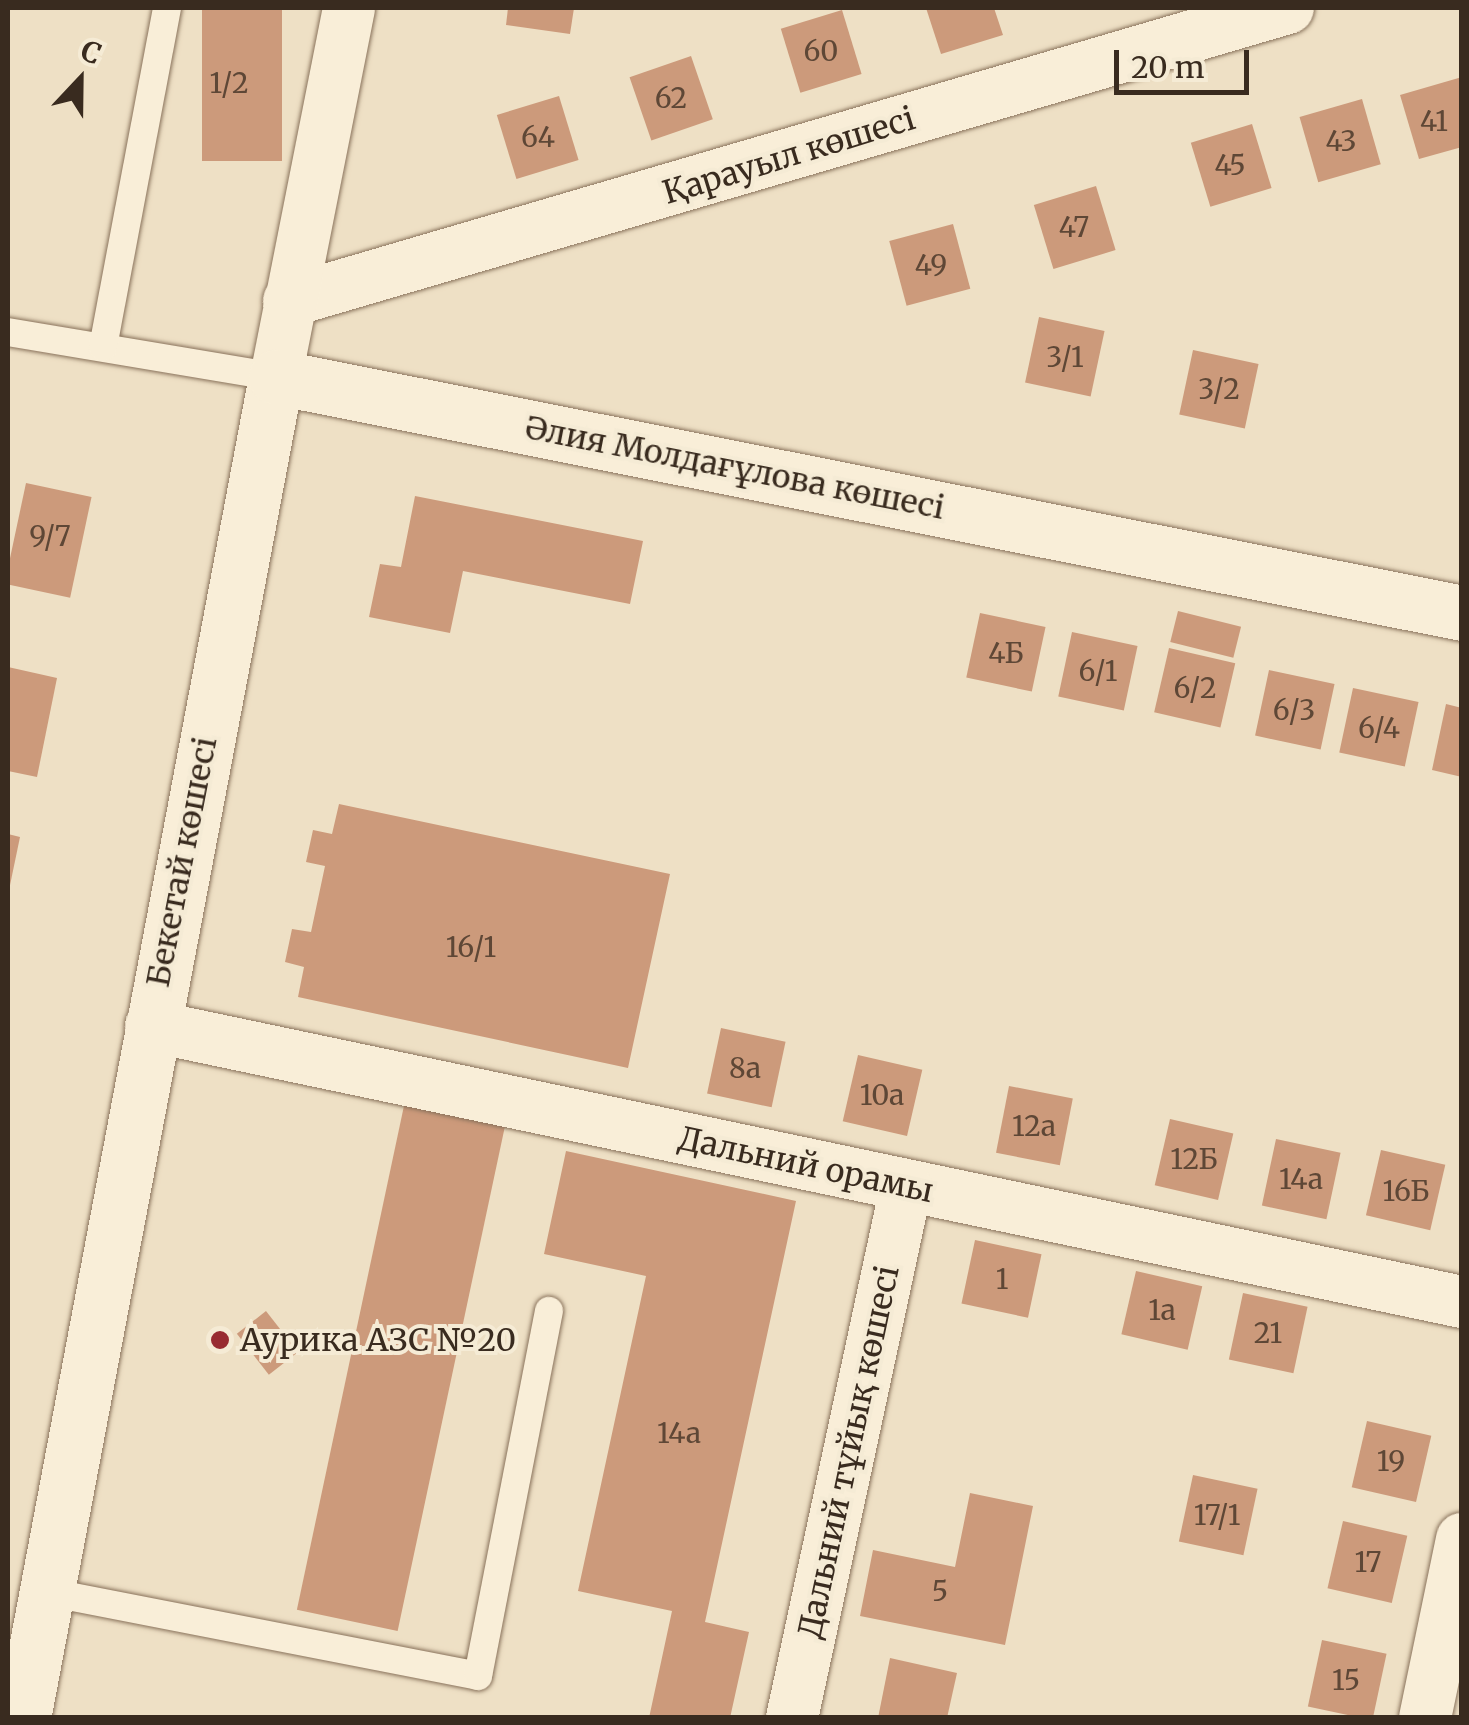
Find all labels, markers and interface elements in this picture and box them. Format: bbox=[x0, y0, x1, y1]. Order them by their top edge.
north arrow bbox=[30, 30, 130, 130]
scale bar bbox=[1119, 30, 1254, 92]
text: С bbox=[76, 32, 107, 72]
house number: 60 bbox=[804, 34, 838, 68]
text: 20 m bbox=[1131, 48, 1204, 86]
house number: 1/2 bbox=[209, 66, 249, 100]
house number: 62 bbox=[655, 81, 687, 115]
street label: Қарауыл көшесі bbox=[658, 99, 920, 213]
house number: 41 bbox=[1420, 104, 1448, 138]
house number: 64 bbox=[521, 120, 555, 154]
house number: 43 bbox=[1326, 124, 1356, 158]
house number: 45 bbox=[1214, 148, 1246, 182]
house number: 47 bbox=[1059, 210, 1089, 244]
house number: 49 bbox=[915, 248, 947, 282]
house number: 3/1 bbox=[1046, 340, 1084, 374]
house number: 3/2 bbox=[1198, 372, 1240, 406]
street label: Әлия Молдағұлова көшесі bbox=[522, 409, 948, 527]
house number: 9/7 bbox=[29, 519, 71, 553]
house number: 4Б bbox=[988, 636, 1024, 670]
house number: 6/1 bbox=[1079, 654, 1117, 688]
house number: 6/2 bbox=[1173, 671, 1217, 705]
house number: 6/3 bbox=[1273, 693, 1315, 727]
house number: 6/4 bbox=[1358, 711, 1400, 745]
street label: Бекетай көшесі bbox=[139, 734, 225, 990]
house number: 16/1 bbox=[446, 930, 496, 964]
house number: 8а bbox=[729, 1051, 761, 1085]
house number: 10а bbox=[860, 1078, 904, 1112]
house number: 12а bbox=[1012, 1109, 1056, 1143]
street label: Дальний орамы bbox=[675, 1119, 937, 1211]
house number: 12Б bbox=[1170, 1142, 1218, 1176]
house number: 14а bbox=[1279, 1162, 1323, 1196]
house number: 16Б bbox=[1383, 1174, 1429, 1208]
street label: Дальний тұйық көшесі bbox=[791, 1262, 907, 1642]
house number: 1 bbox=[996, 1262, 1008, 1296]
house number: 1а bbox=[1148, 1293, 1176, 1327]
house number: 21 bbox=[1254, 1316, 1282, 1350]
place label: Аурика АЗС №20 bbox=[240, 1321, 516, 1359]
marker: Аурика АЗС №20 bbox=[209, 1329, 231, 1351]
house number: 14а bbox=[657, 1416, 701, 1450]
house number: 19 bbox=[1377, 1444, 1405, 1478]
house number: 17/1 bbox=[1194, 1498, 1240, 1532]
house number: 17 bbox=[1354, 1545, 1382, 1579]
house number: 5 bbox=[932, 1574, 948, 1608]
house number: 15 bbox=[1332, 1663, 1360, 1697]

